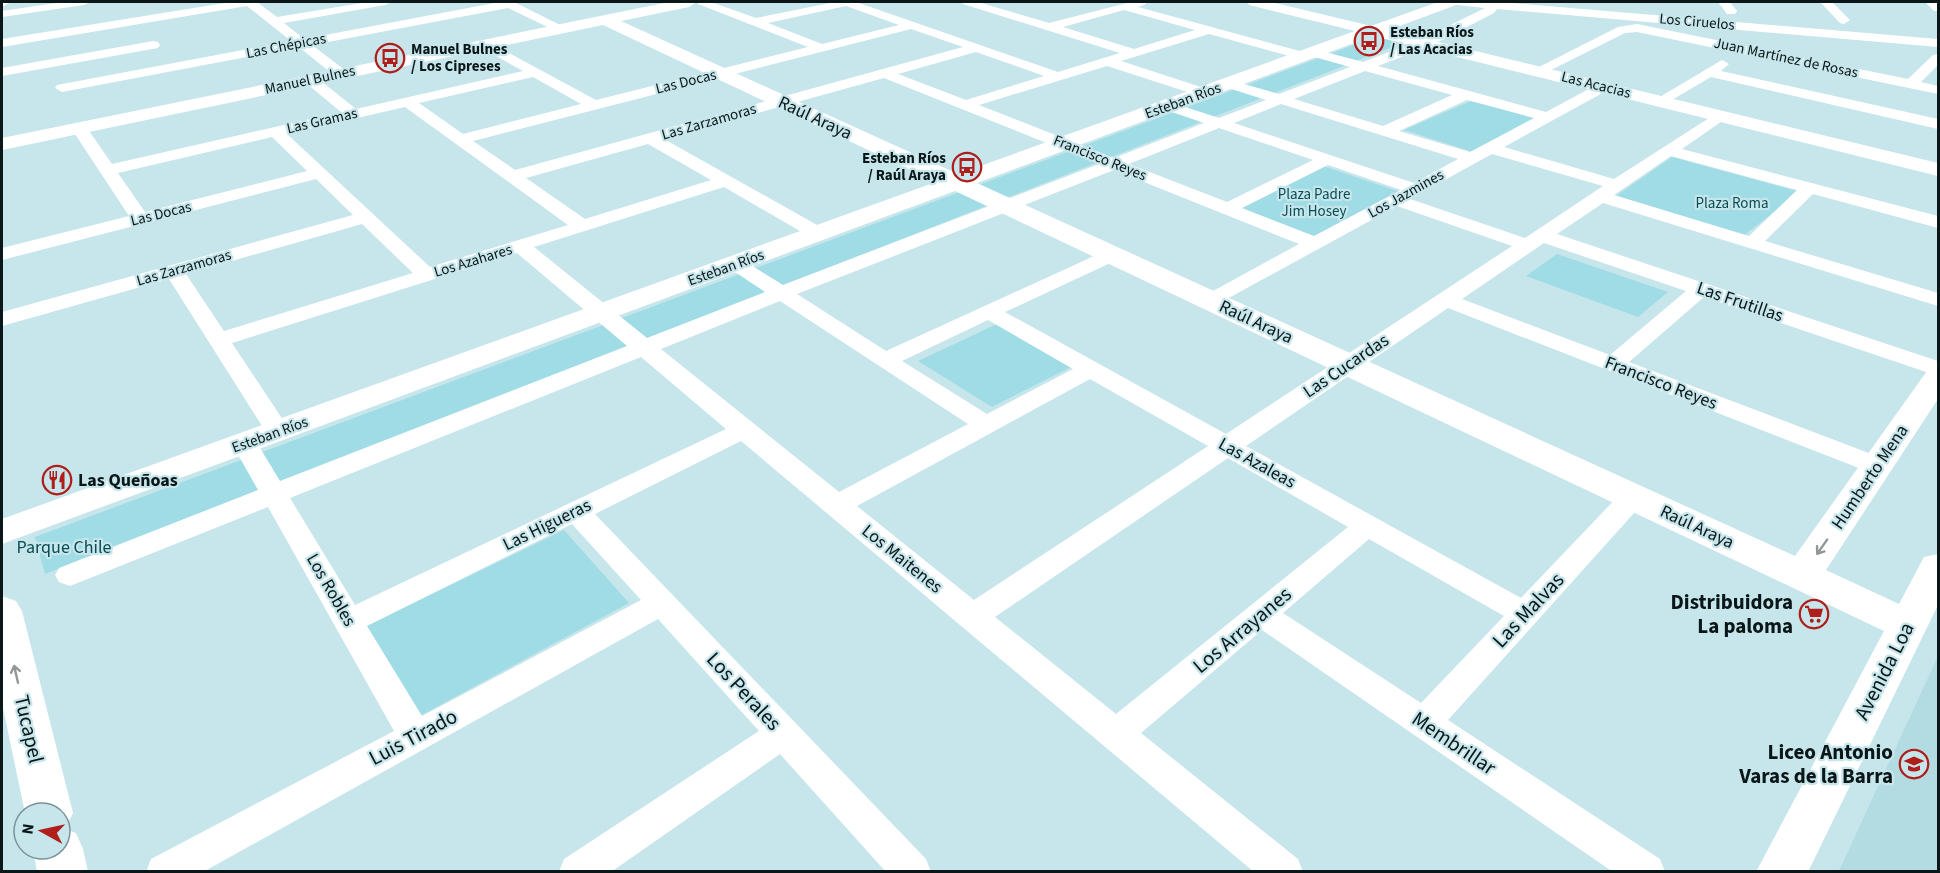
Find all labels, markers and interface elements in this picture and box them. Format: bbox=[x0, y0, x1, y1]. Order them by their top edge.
street label: Los Ciruelos bbox=[1658, 8, 1736, 36]
place label: Esteban Ríos / Las Acacias bbox=[1390, 22, 1474, 60]
bus stop icon: Esteban Ríos / Las Acacias bbox=[1353, 25, 1385, 57]
street label: Las Chépicas bbox=[244, 28, 328, 64]
street label: Juan Martínez de Rosas bbox=[1712, 32, 1860, 84]
place label: Manuel Bulnes / Los Cipreses bbox=[411, 39, 508, 77]
bus stop icon: Manuel Bulnes / Los Cipreses bbox=[374, 42, 406, 74]
street label: Manuel Bulnes bbox=[263, 60, 357, 100]
street label: Las Docas bbox=[653, 64, 719, 100]
street label: Las Acacias bbox=[1559, 66, 1633, 104]
street label: Esteban Ríos bbox=[1142, 78, 1224, 124]
street label: Raúl Araya bbox=[774, 90, 856, 146]
street label: Las Zarzamoras bbox=[659, 98, 759, 146]
street label: Las Gramas bbox=[285, 103, 359, 139]
street label: Francisco Reyes bbox=[1050, 130, 1150, 186]
place label: Esteban Ríos / Raúl Araya bbox=[862, 148, 946, 186]
bus stop icon: Esteban Ríos / Raúl Araya bbox=[951, 151, 983, 183]
street label: Los Jazmines bbox=[1364, 165, 1448, 223]
park label: Plaza Padre Jim Hosey bbox=[1278, 184, 1350, 222]
park label: Plaza Roma bbox=[1696, 193, 1768, 214]
street label: Las Docas bbox=[128, 196, 194, 232]
street label: Los Azahares bbox=[431, 239, 515, 283]
street label: Las Zarzamoras bbox=[134, 244, 234, 292]
street label: Esteban Ríos bbox=[685, 245, 767, 291]
street label: Las Frutillas bbox=[1693, 276, 1787, 328]
street label: Raúl Araya bbox=[1215, 294, 1297, 350]
street label: Las Cucardas bbox=[1298, 328, 1394, 404]
street label: Francisco Reyes bbox=[1601, 350, 1721, 416]
street label: Esteban Ríos bbox=[229, 412, 311, 458]
street label: Humberto Mena bbox=[1826, 420, 1914, 534]
street label: Las Azaleas bbox=[1214, 431, 1300, 495]
restaurant icon: Las Queñoas bbox=[41, 464, 73, 496]
place label: Las Queñoas bbox=[78, 468, 178, 493]
street label: Las Higueras bbox=[499, 493, 595, 557]
street label: Raúl Araya bbox=[1656, 499, 1738, 555]
street label: Los Maitenes bbox=[856, 519, 948, 599]
park label: Parque Chile bbox=[17, 535, 112, 560]
one-way arrow bbox=[1816, 538, 1828, 555]
street label: Los Robles bbox=[300, 549, 362, 631]
street label: Las Malvas bbox=[1485, 565, 1571, 655]
street label: Los Arrayanes bbox=[1186, 579, 1298, 680]
place label: Distribuidora La paloma bbox=[1671, 587, 1793, 641]
supermarket icon: Distribuidora La paloma bbox=[1798, 598, 1830, 630]
street label: Avenida Loa bbox=[1847, 617, 1921, 725]
street label: Los Perales bbox=[700, 645, 789, 737]
one-way arrow bbox=[10, 665, 22, 684]
street label: Tucapel bbox=[7, 692, 51, 766]
street label: Luis Tirado bbox=[363, 701, 463, 773]
street label: Membrillar bbox=[1406, 704, 1503, 783]
place label: Liceo Antonio Varas de la Barra bbox=[1738, 737, 1893, 791]
school or university icon: Liceo Antonio Varas de la Barra bbox=[1898, 748, 1930, 780]
north arrow bbox=[12, 801, 72, 861]
text: N bbox=[17, 822, 40, 836]

